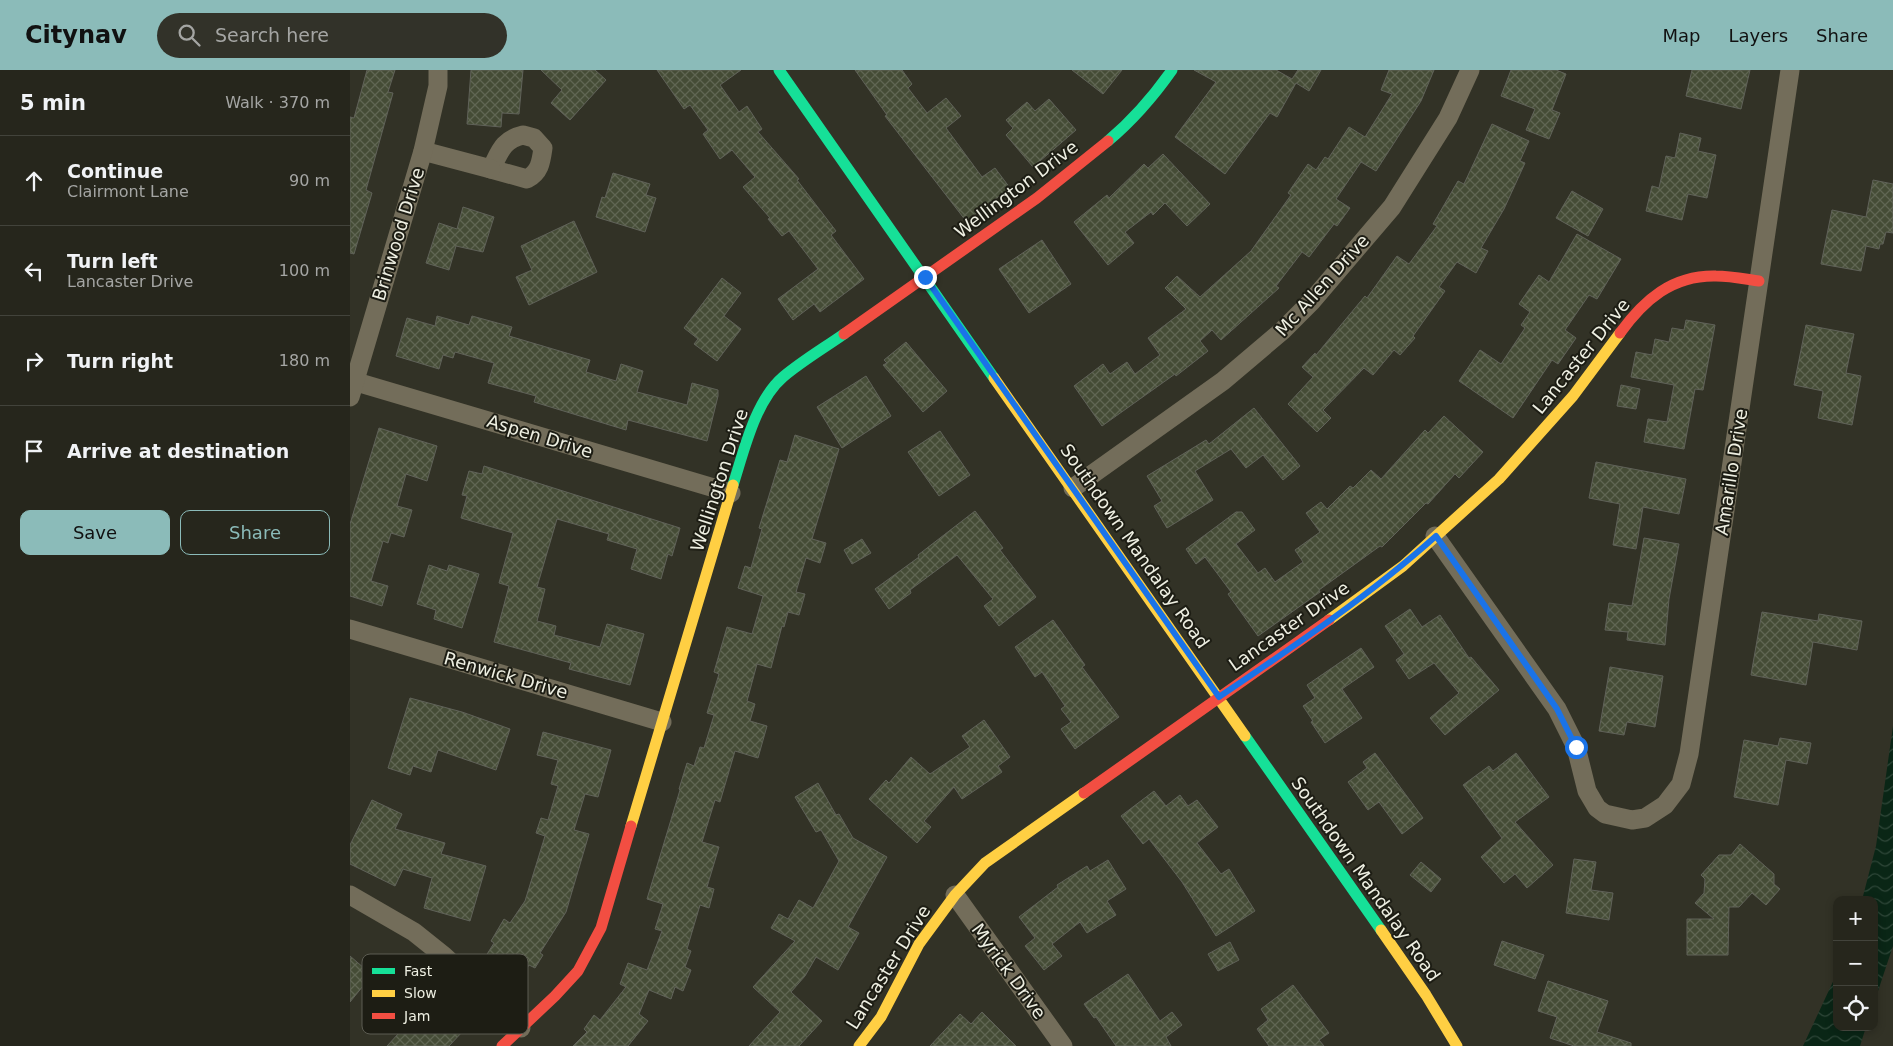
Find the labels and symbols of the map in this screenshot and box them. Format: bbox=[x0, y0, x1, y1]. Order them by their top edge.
street label: Wellington Drive bbox=[950, 136, 1082, 242]
street label: Brinwood Drive bbox=[368, 165, 428, 303]
street label: Mc Allen Drive bbox=[1271, 230, 1373, 340]
route end bbox=[914, 266, 937, 289]
street label: Lancaster Drive bbox=[1528, 294, 1634, 418]
street label: Wellington Drive bbox=[686, 406, 752, 554]
street label: Amarillo Drive bbox=[1711, 407, 1751, 537]
street label: Aspen Drive bbox=[485, 410, 595, 462]
street label: Southdown Mandalay Road bbox=[1056, 440, 1214, 652]
street label: Lancaster Drive bbox=[1225, 577, 1353, 675]
street label: Renwick Drive bbox=[442, 647, 570, 703]
route start bbox=[1565, 736, 1588, 759]
street label: Southdown Mandalay Road bbox=[1287, 773, 1445, 985]
street label: Lancaster Drive bbox=[841, 901, 935, 1033]
street label: Myrick Drive bbox=[967, 919, 1051, 1023]
legend bbox=[362, 954, 528, 1034]
text: Fast bbox=[404, 963, 433, 979]
text: Slow bbox=[404, 985, 437, 1001]
text: Jam bbox=[403, 1008, 430, 1024]

